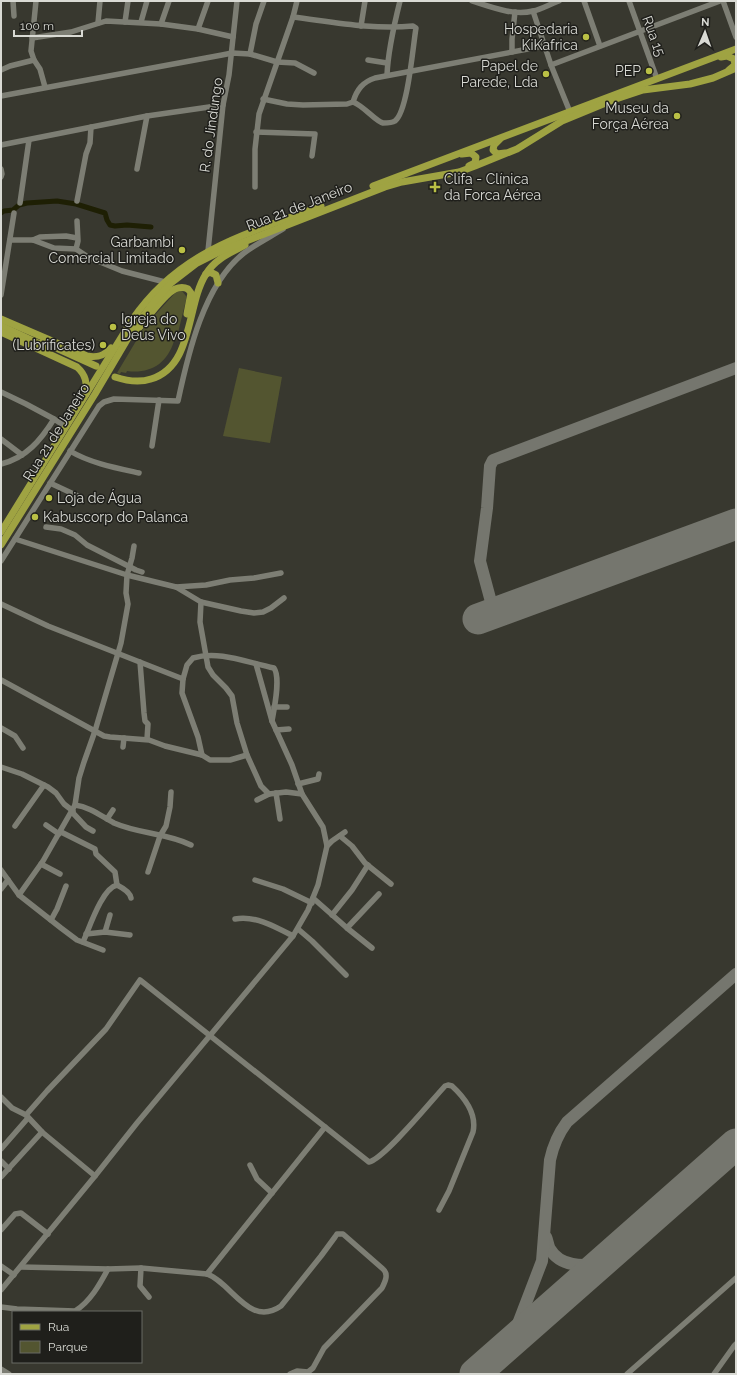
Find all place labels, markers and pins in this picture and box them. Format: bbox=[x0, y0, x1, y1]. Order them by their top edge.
place label: Hospedaria KiKafrica bbox=[504, 21, 578, 53]
marker: Hospedaria KiKafrica bbox=[581, 32, 591, 42]
place label: Papel de Parede, Lda bbox=[461, 58, 538, 90]
place label: PEP bbox=[615, 63, 641, 79]
marker: PEP bbox=[644, 66, 654, 76]
marker: Papel de Parede, Lda bbox=[541, 69, 551, 79]
place label: Museu da Força Aérea bbox=[592, 100, 669, 132]
marker: Museu da Força Aérea bbox=[672, 111, 682, 121]
place label: Clifa - Clínica da Forca Aérea bbox=[444, 171, 541, 203]
marker: Clifa - Clínica da Forca Aérea bbox=[429, 181, 441, 193]
place label: Garbambi Comercial Limitado bbox=[48, 234, 174, 266]
marker: Garbambi Comercial Limitado bbox=[177, 245, 187, 255]
place label: Igreja do Deus Vivo bbox=[121, 311, 186, 343]
marker: Igreja do Deus Vivo bbox=[108, 322, 118, 332]
place label: (Lubrificates) bbox=[13, 337, 95, 353]
marker: (Lubrificates) bbox=[98, 340, 108, 350]
place label: Loja de Água bbox=[57, 489, 142, 506]
marker: Loja de Água bbox=[44, 493, 54, 503]
place label: Kabuscorp do Palanca bbox=[43, 509, 188, 525]
marker: Kabuscorp do Palanca bbox=[30, 512, 40, 522]

